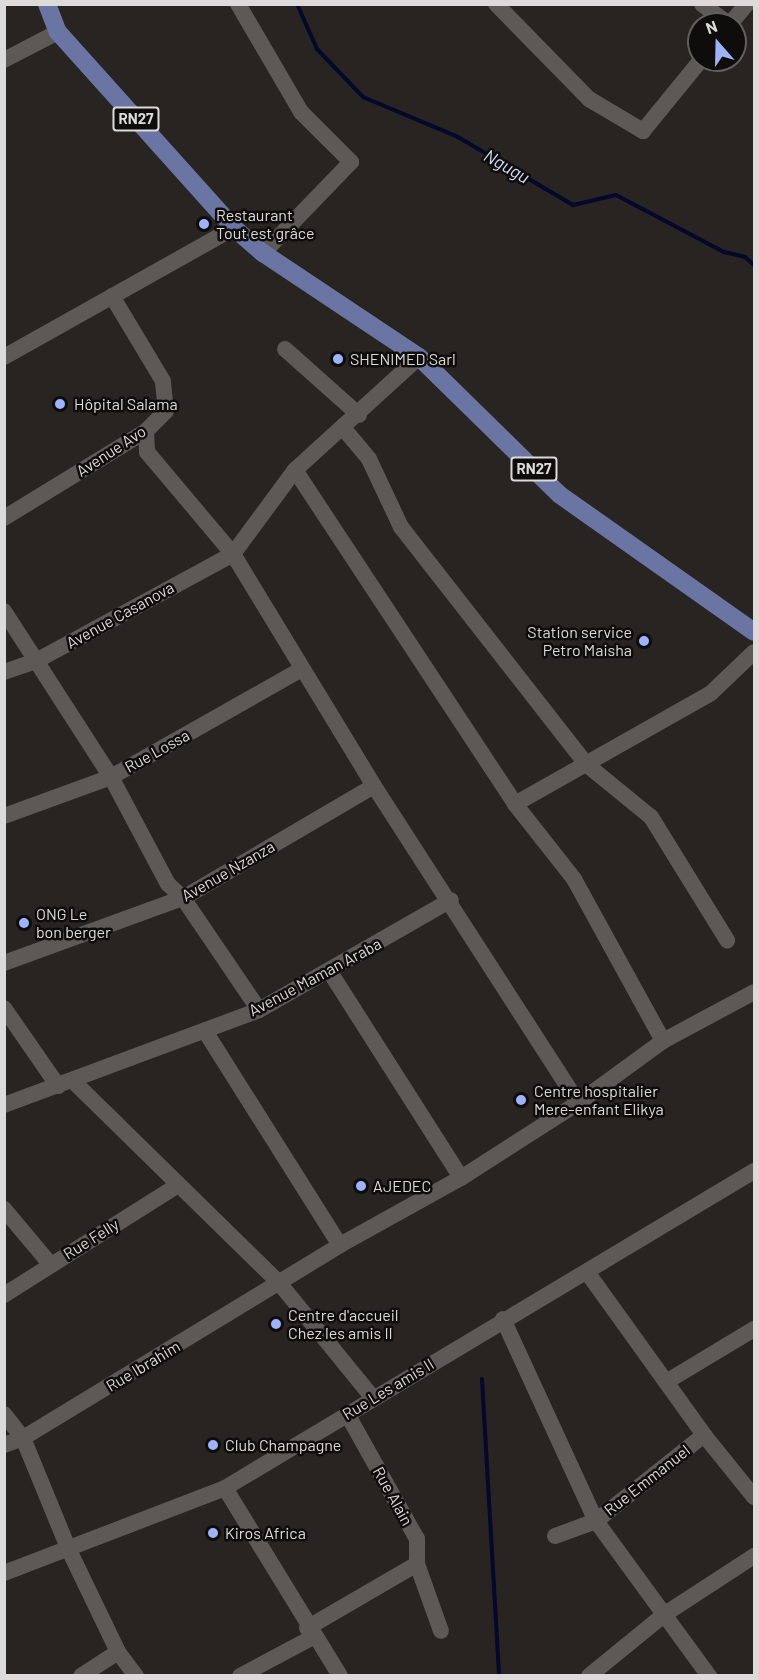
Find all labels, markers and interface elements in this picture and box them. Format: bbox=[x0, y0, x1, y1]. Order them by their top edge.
north arrow bbox=[687, 12, 747, 72]
text: N bbox=[703, 16, 720, 37]
road number: RN27 bbox=[112, 107, 160, 131]
water label: Ngugu bbox=[480, 144, 534, 188]
place label: Restaurant Tout est grâce bbox=[216, 205, 315, 243]
marker: Restaurant Tout est grâce bbox=[197, 217, 211, 231]
place label: SHENIMED Sarl bbox=[350, 349, 456, 369]
marker: SHENIMED Sarl bbox=[331, 352, 345, 366]
place label: Hôpital Salama bbox=[74, 394, 178, 414]
marker: Hôpital Salama bbox=[51, 395, 69, 413]
street label: Avenue Avo bbox=[72, 421, 150, 481]
road number: RN27 bbox=[510, 457, 558, 481]
street label: Avenue Casanova bbox=[63, 577, 177, 653]
place label: Station service Petro Maisha bbox=[527, 622, 632, 660]
marker: Station service Petro Maisha bbox=[637, 634, 651, 648]
street label: Rue Lossa bbox=[121, 725, 193, 777]
street label: Avenue Nzanza bbox=[178, 837, 278, 905]
place label: ONG Le bon berger bbox=[36, 904, 111, 942]
marker: ONG Le bon berger bbox=[17, 916, 31, 930]
street label: Avenue Maman Araba bbox=[245, 934, 385, 1020]
place label: Centre hospitalier Mere-enfant Elikya bbox=[534, 1081, 664, 1119]
marker: Centre hospitalier Mere-enfant Elikya bbox=[512, 1091, 530, 1109]
place label: AJEDEC bbox=[373, 1176, 431, 1196]
marker: AJEDEC bbox=[354, 1179, 368, 1193]
street label: Rue Felly bbox=[60, 1214, 122, 1264]
place label: Centre d'accueil Chez les amis II bbox=[288, 1305, 399, 1343]
marker: Centre d'accueil Chez les amis II bbox=[269, 1317, 283, 1331]
street label: Rue Ibrahim bbox=[103, 1336, 183, 1396]
street label: Rue Les amis II bbox=[339, 1354, 437, 1424]
place label: Club Champagne bbox=[225, 1435, 341, 1455]
marker: Club Champagne bbox=[206, 1438, 220, 1452]
street label: Rue Emmanuel bbox=[600, 1440, 694, 1520]
street label: Rue Alain bbox=[369, 1463, 417, 1529]
place label: Kiros Africa bbox=[225, 1523, 306, 1543]
marker: Kiros Africa bbox=[206, 1526, 220, 1540]

